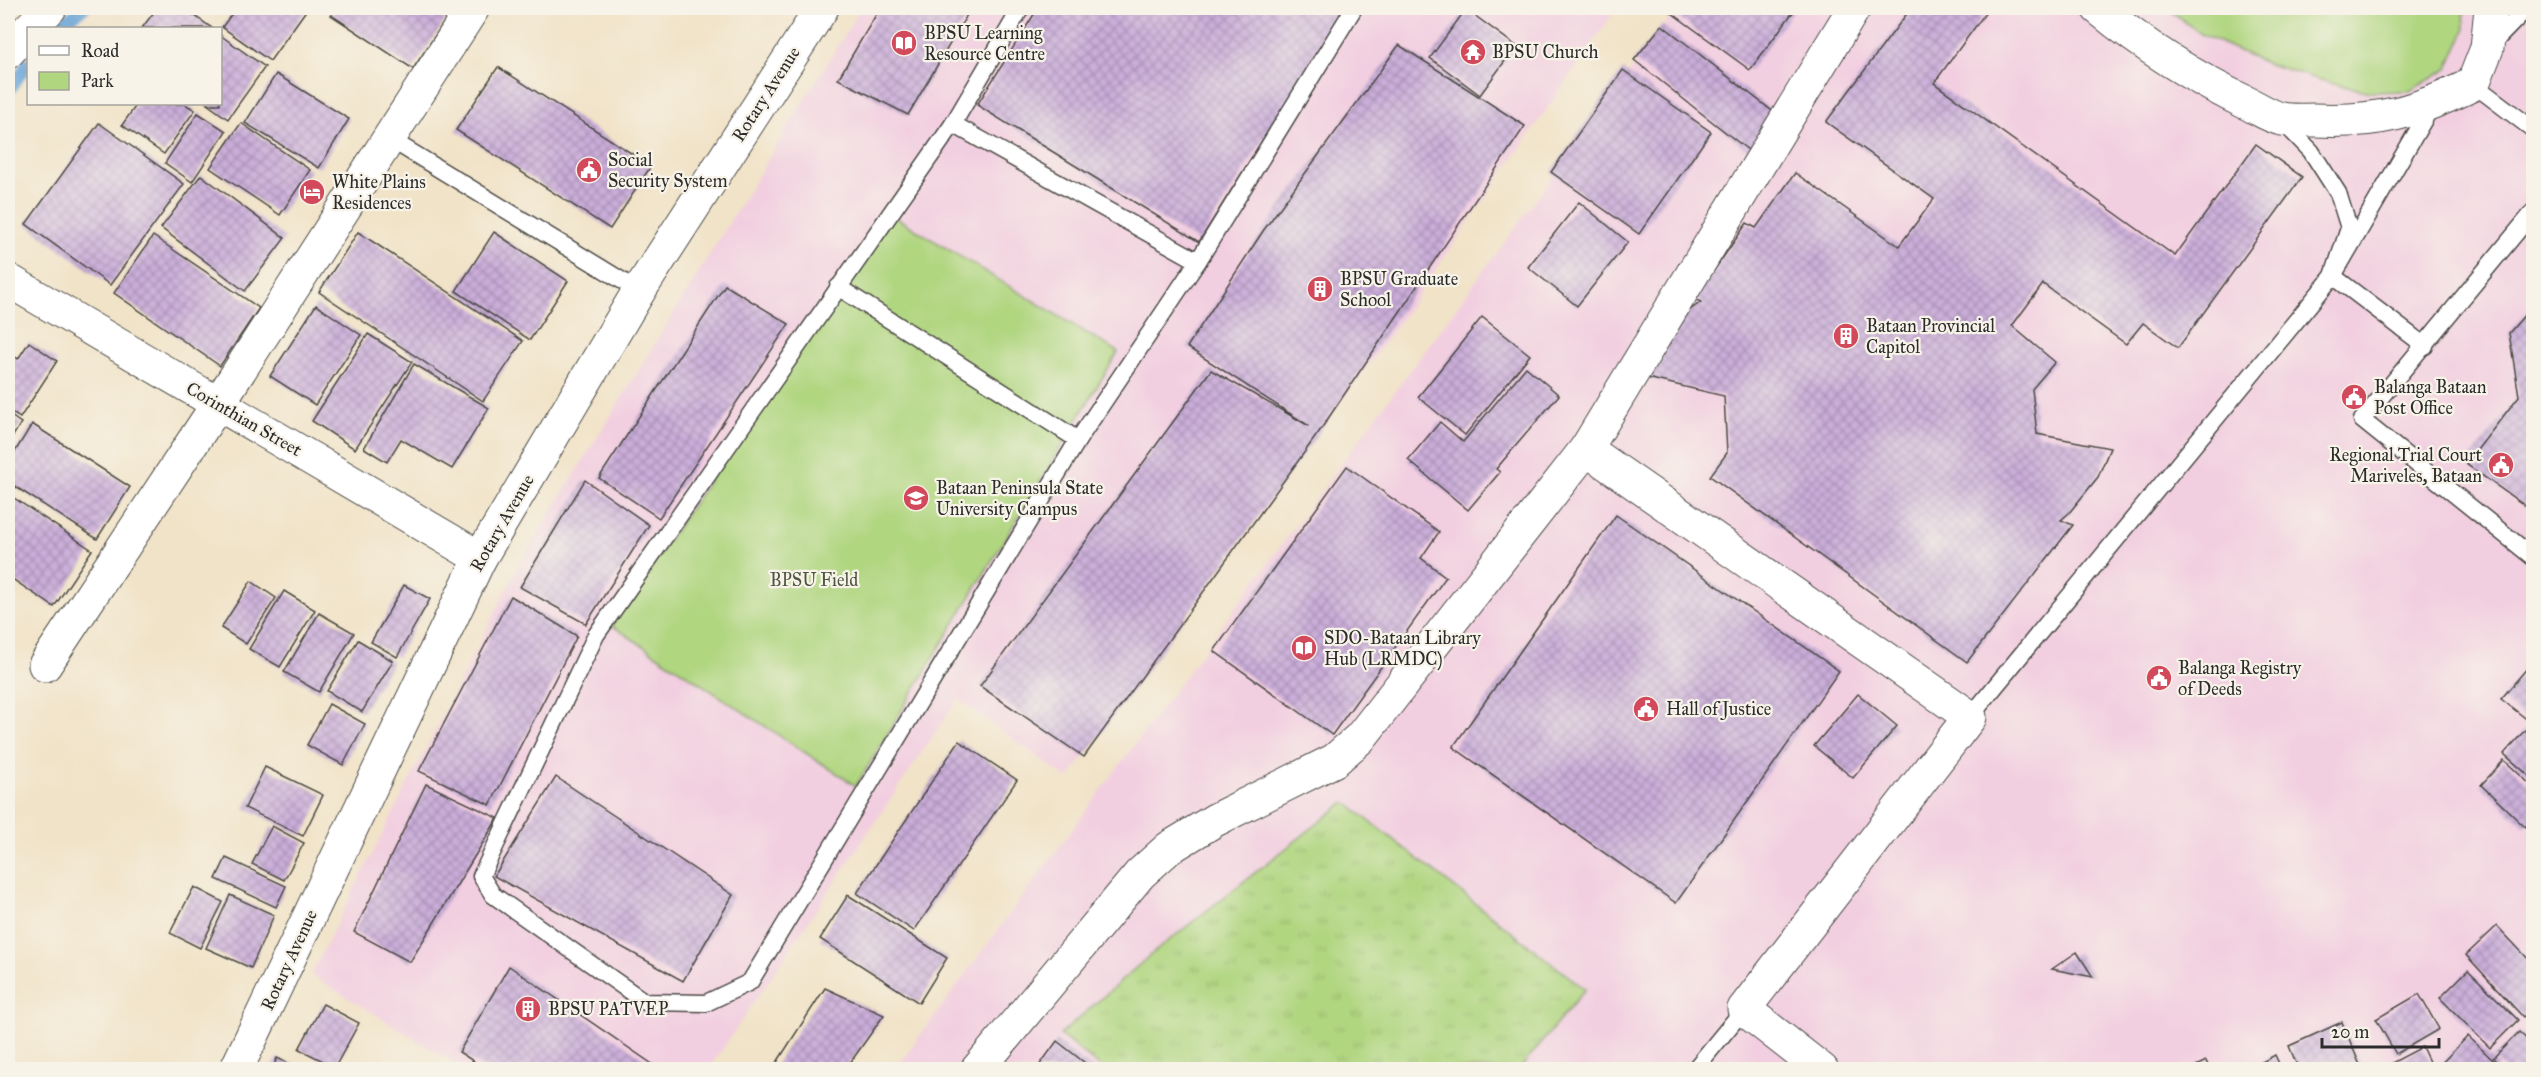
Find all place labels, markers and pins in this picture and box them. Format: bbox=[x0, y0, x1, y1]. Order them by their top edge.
place label: BPSU Learning Resource Centre bbox=[924, 22, 1045, 65]
library icon: BPSU Learning Resource Centre bbox=[889, 28, 919, 58]
temple icon: BPSU Church bbox=[1458, 37, 1488, 67]
place label: BPSU Church bbox=[1492, 41, 1599, 63]
place label: Social Security System bbox=[608, 149, 728, 192]
public building icon: Social Security System bbox=[574, 155, 604, 185]
place label: White Plains Residences bbox=[332, 171, 426, 214]
hotel icon: White Plains Residences bbox=[297, 177, 327, 207]
place label: BPSU Graduate School bbox=[1340, 268, 1458, 311]
building icon: BPSU Graduate School bbox=[1305, 274, 1335, 304]
place label: Bataan Provincial Capitol bbox=[1866, 315, 1995, 358]
building icon: Bataan Provincial Capitol bbox=[1831, 321, 1861, 351]
place label: Balanga Bataan Post Office bbox=[2374, 376, 2487, 419]
public building icon: Balanga Bataan Post Office bbox=[2339, 382, 2369, 412]
place label: Regional Trial Court Mariveles, Bataan bbox=[2329, 444, 2483, 487]
public building icon: Regional Trial Court Mariveles, Bataan bbox=[2486, 450, 2516, 480]
place label: Bataan Peninsula State University Campus bbox=[936, 477, 1103, 520]
school or university icon: Bataan Peninsula State University Campus bbox=[901, 483, 931, 513]
place label: SDO-Bataan Library Hub (LRMDC) bbox=[1324, 627, 1481, 671]
library icon: SDO-Bataan Library Hub (LRMDC) bbox=[1289, 633, 1319, 663]
place label: Balanga Registry of Deeds bbox=[2178, 657, 2302, 700]
public building icon: Balanga Registry of Deeds bbox=[2144, 663, 2174, 693]
public building icon: Hall of Justice bbox=[1631, 694, 1661, 724]
place label: Hall of Justice bbox=[1666, 698, 1771, 721]
building icon: BPSU PATVEP bbox=[513, 994, 543, 1024]
place label: BPSU PATVEP bbox=[548, 998, 668, 1020]

